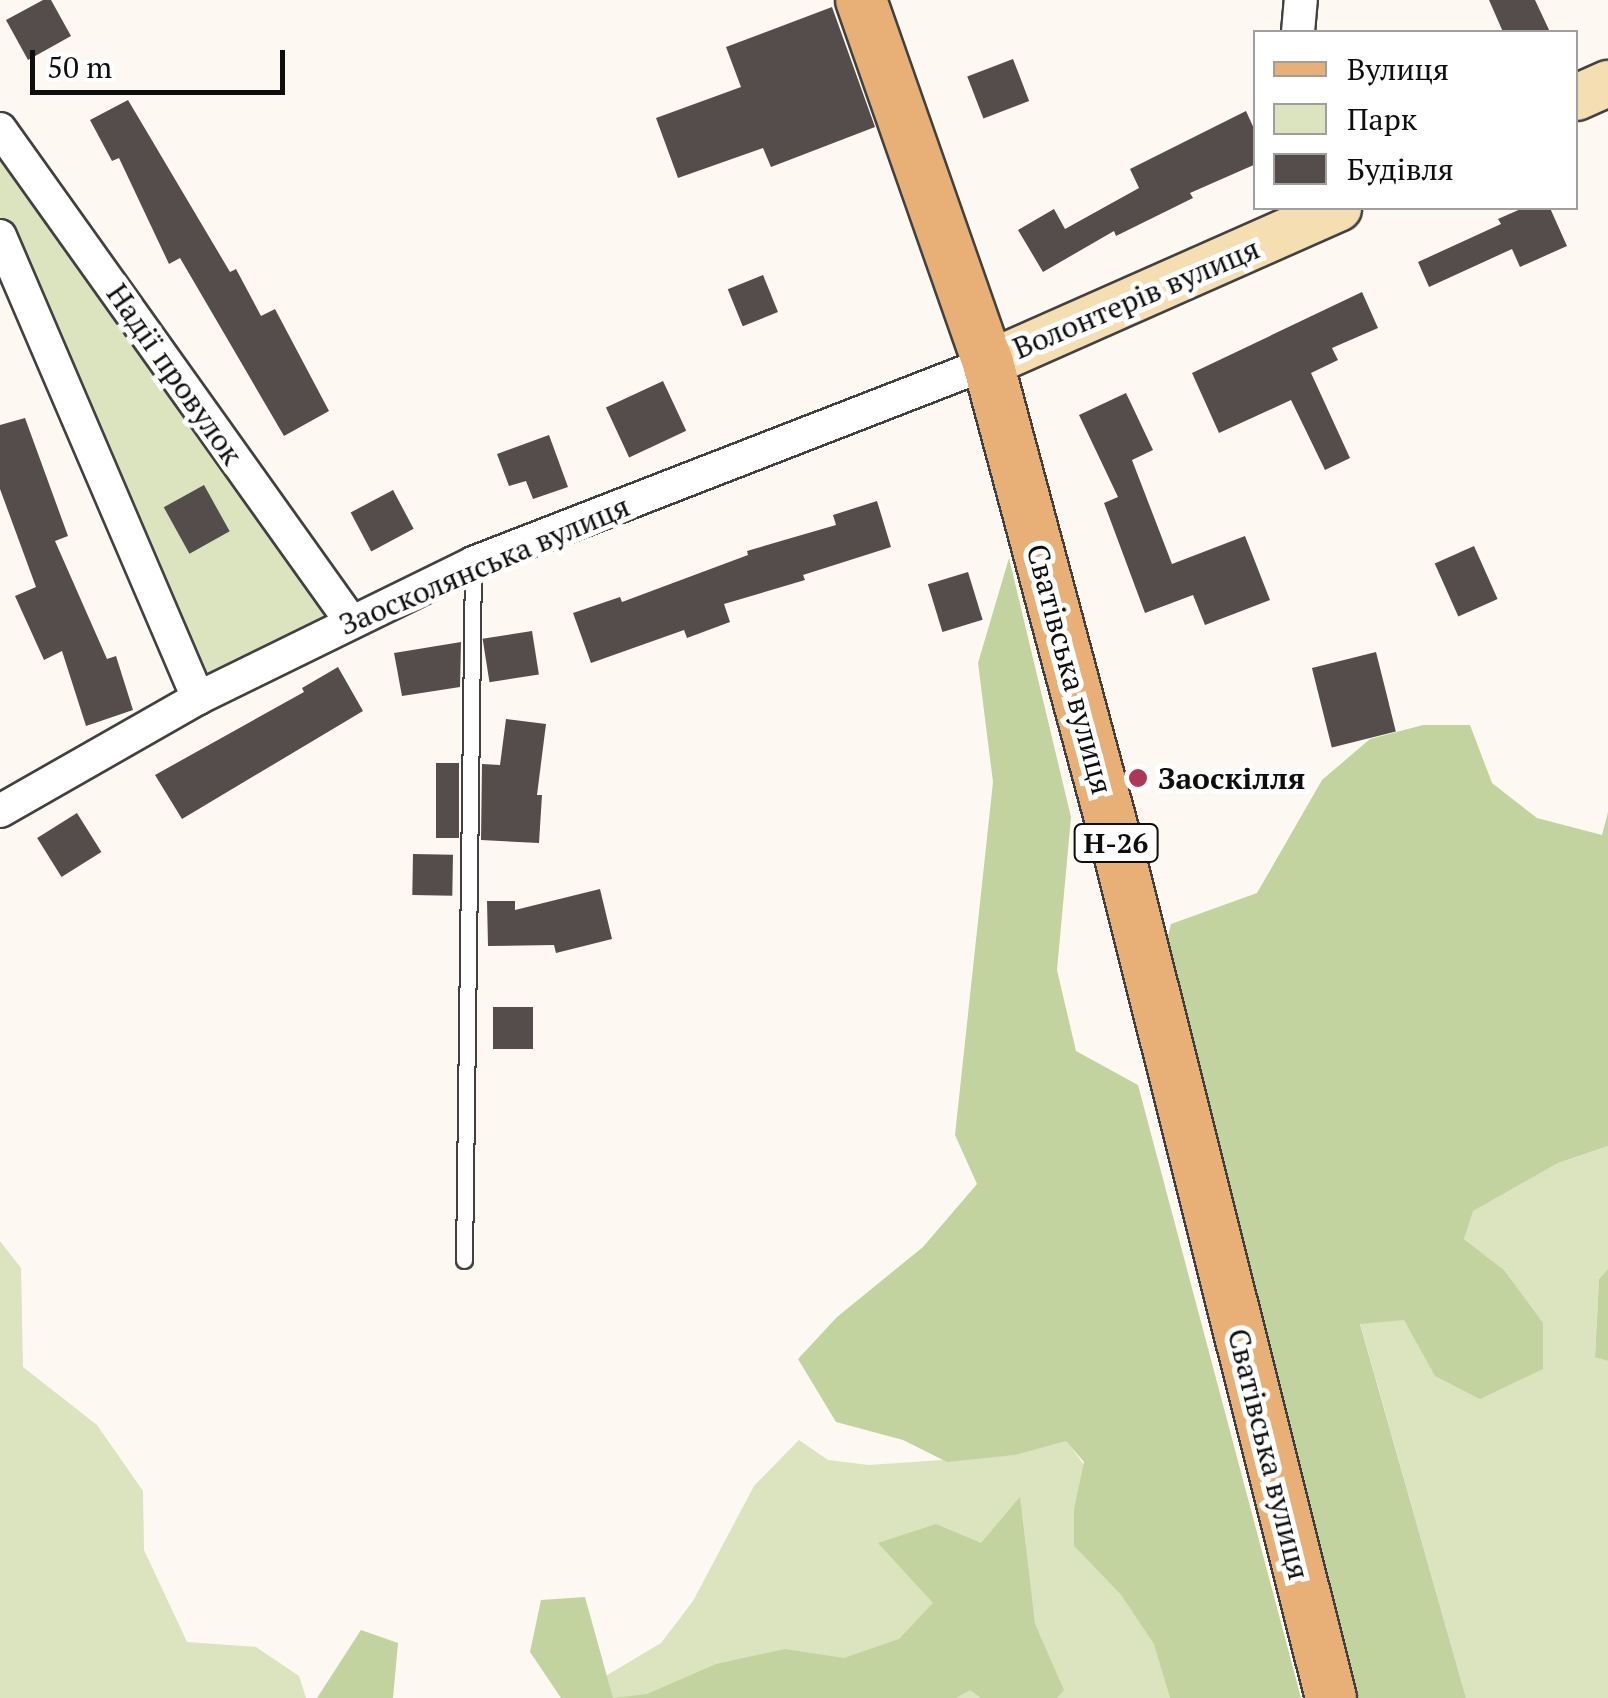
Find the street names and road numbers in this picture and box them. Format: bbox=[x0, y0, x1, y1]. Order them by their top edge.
street label: Волонтерів вулиця bbox=[1008, 230, 1264, 366]
street label: Надії провулок bbox=[99, 277, 251, 471]
street label: Заосколянська вулиця bbox=[333, 488, 635, 642]
street label: Сватівська вулиця bbox=[1019, 540, 1121, 798]
road number: Н-26 bbox=[1074, 820, 1158, 866]
street label: Сватівська вулиця bbox=[1220, 1325, 1318, 1583]

